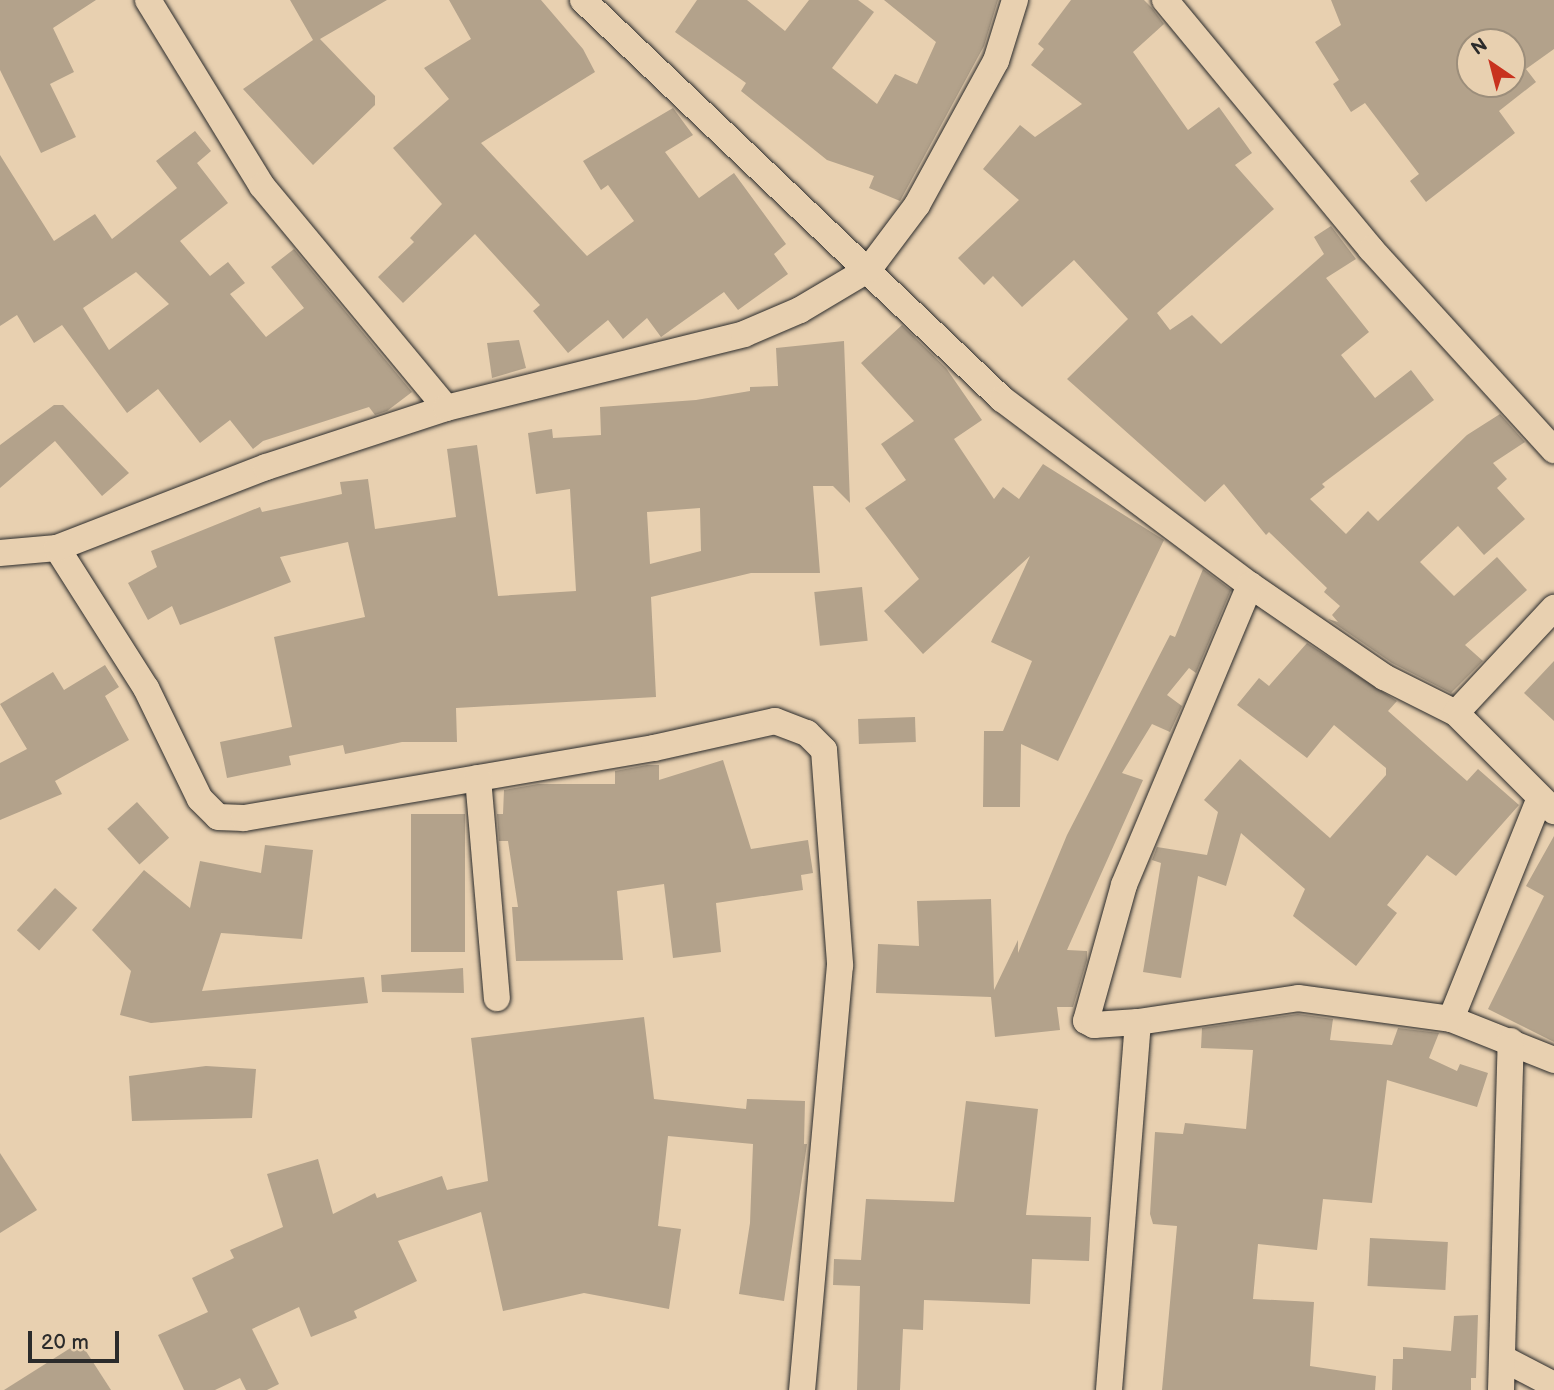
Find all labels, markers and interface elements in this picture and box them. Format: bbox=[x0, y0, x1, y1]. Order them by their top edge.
north arrow bbox=[1456, 28, 1526, 98]
text: N bbox=[1467, 34, 1492, 61]
scale bar bbox=[32, 1316, 122, 1360]
text: 20 m bbox=[41, 1330, 89, 1355]

